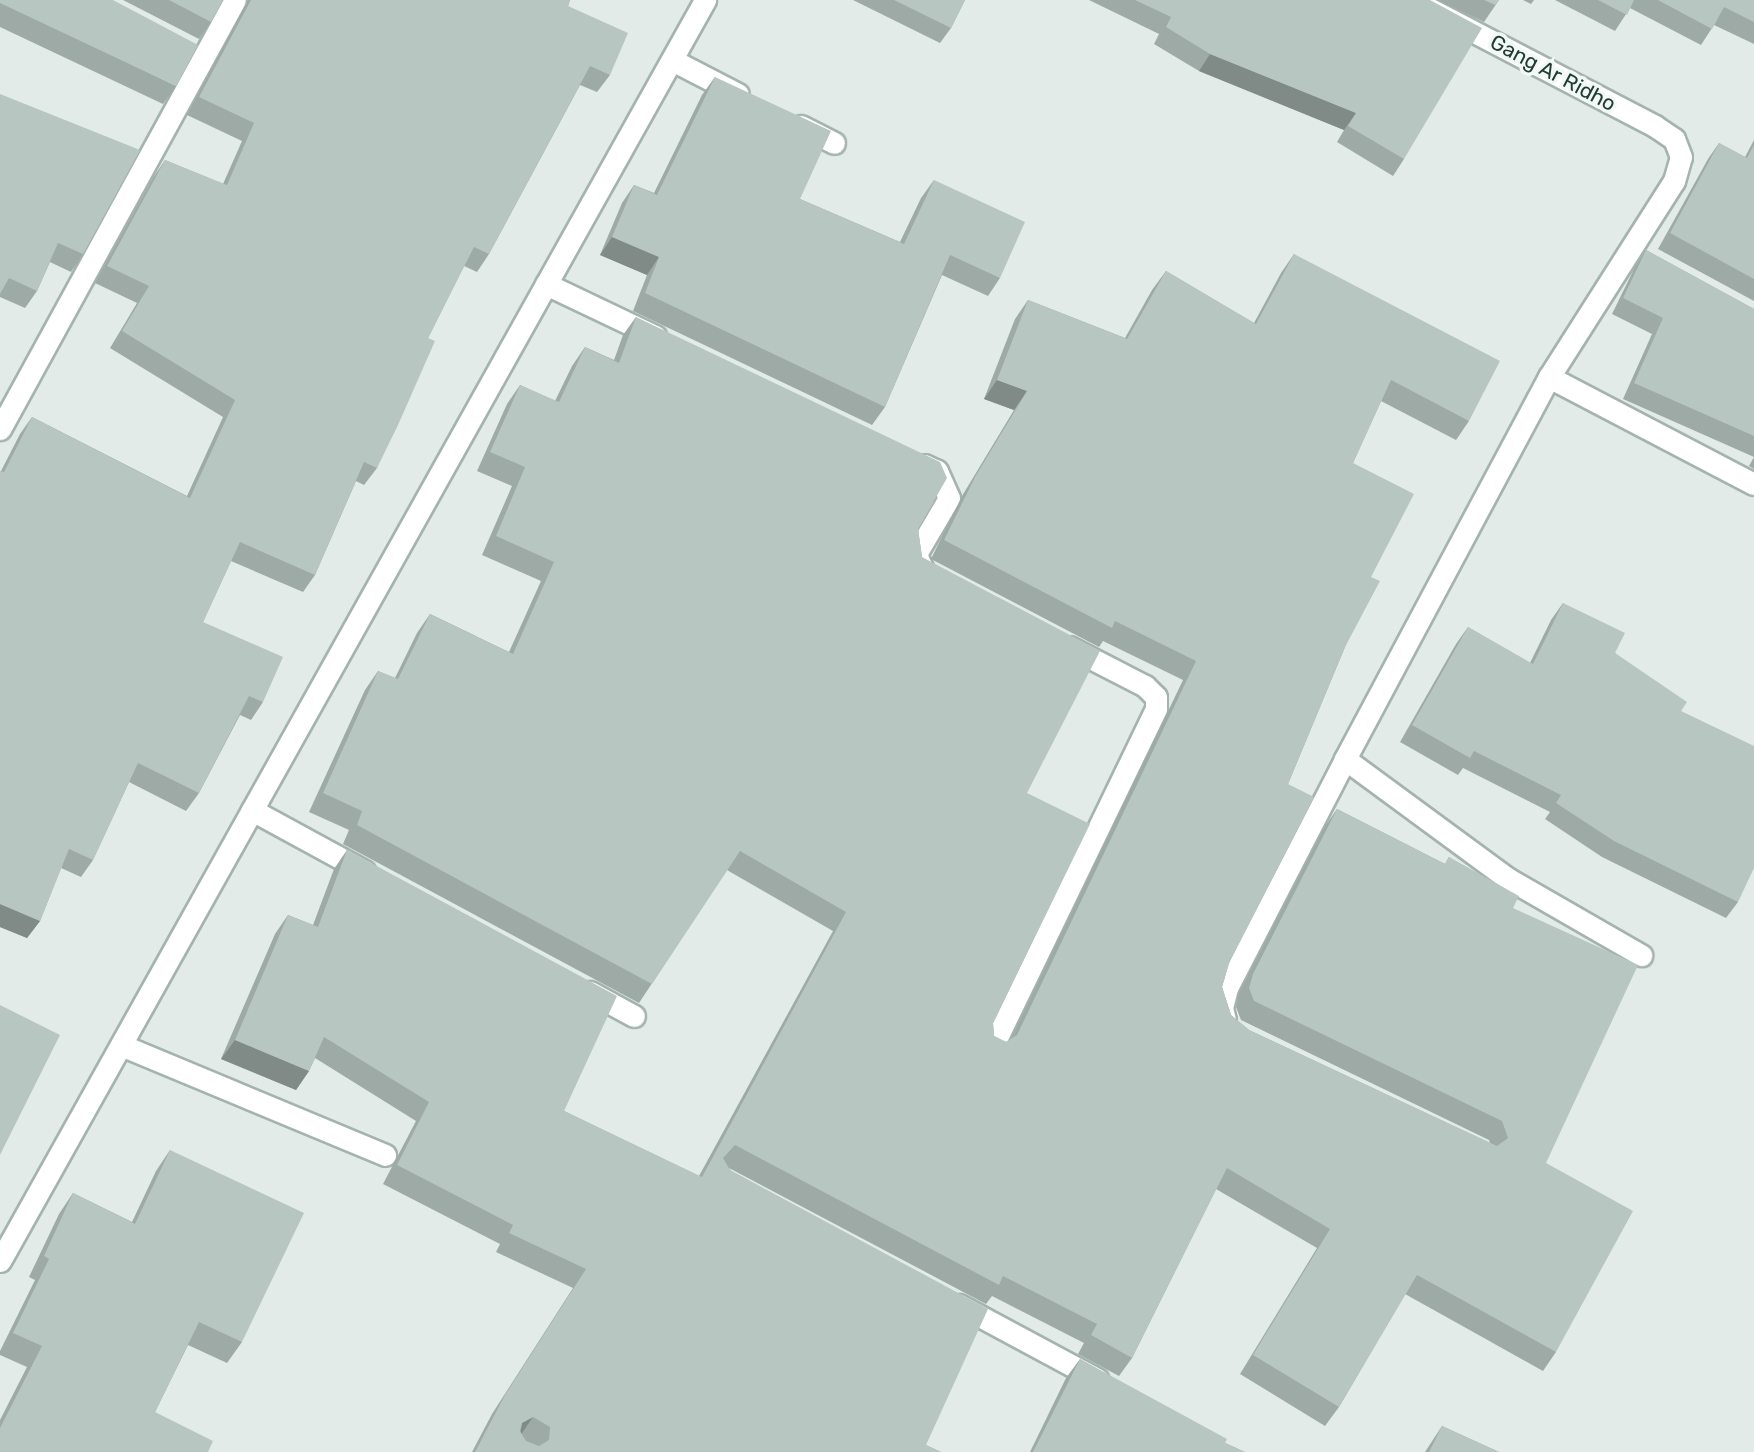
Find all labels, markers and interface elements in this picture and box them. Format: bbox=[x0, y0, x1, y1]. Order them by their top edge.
street label: Gang Ar Ridho bbox=[1485, 29, 1621, 117]

